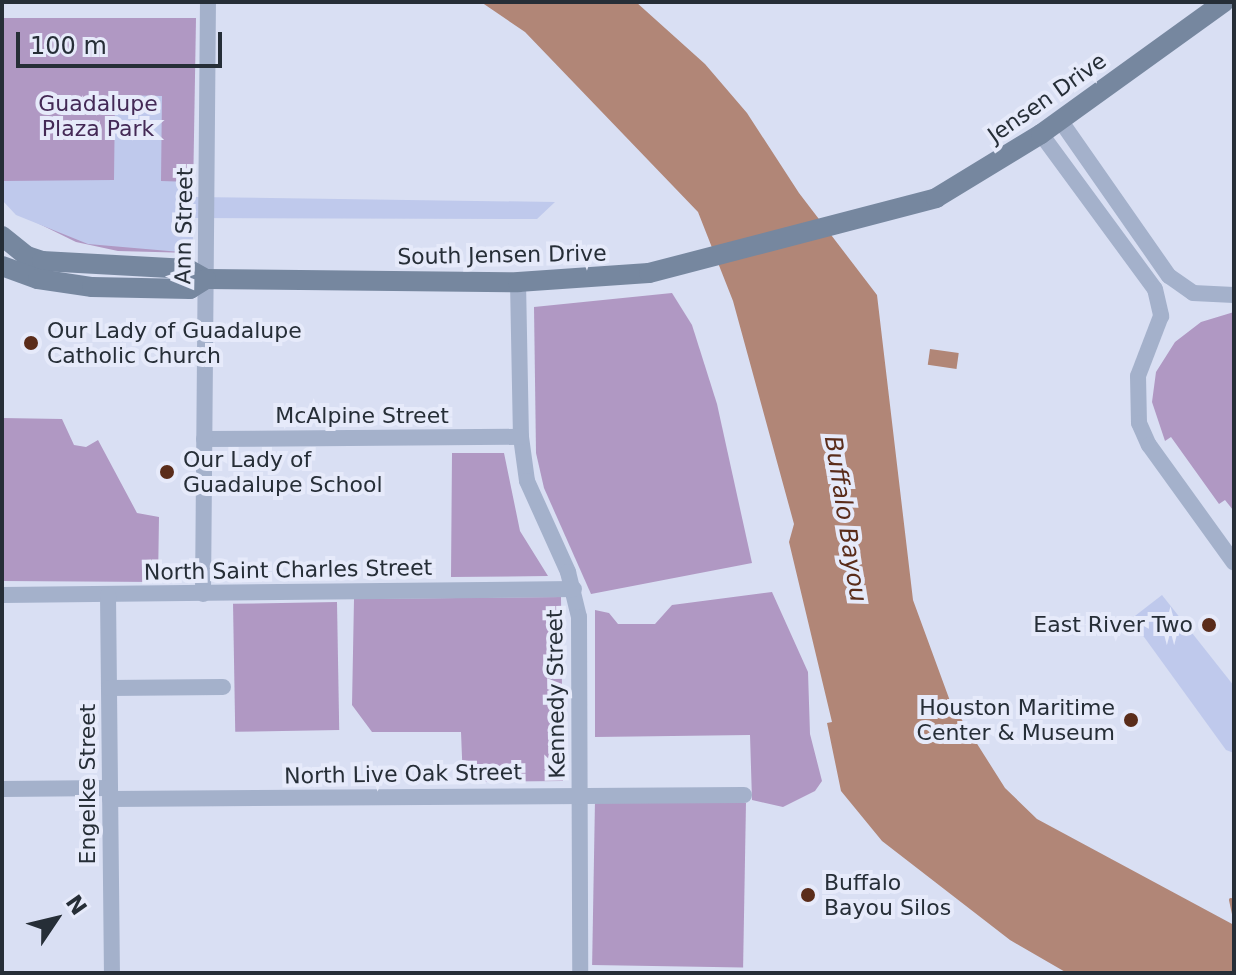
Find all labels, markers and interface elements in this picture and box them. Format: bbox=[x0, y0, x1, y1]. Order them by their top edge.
scale bar bbox=[20, 16, 226, 66]
text: 100 m bbox=[30, 32, 107, 60]
street label: Jensen Drive bbox=[983, 47, 1111, 149]
park label: Guadalupe Plaza Park bbox=[38, 90, 158, 142]
street label: Ann Street bbox=[170, 167, 198, 285]
street label: South Jensen Drive bbox=[397, 240, 607, 270]
place label: Our Lady of Guadalupe Catholic Church bbox=[47, 317, 302, 368]
marker: Our Lady of Guadalupe Catholic Church bbox=[22, 334, 40, 352]
street label: McAlpine Street bbox=[275, 403, 449, 429]
water label: Buffalo Bayou bbox=[818, 434, 872, 604]
place label: Our Lady of Guadalupe School bbox=[183, 446, 383, 498]
marker: Our Lady of Guadalupe School bbox=[158, 463, 176, 481]
street label: North Saint Charles Street bbox=[144, 554, 432, 586]
street label: Kennedy Street bbox=[541, 609, 571, 779]
place label: East River Two bbox=[1033, 612, 1193, 638]
marker: East River Two bbox=[1200, 616, 1218, 634]
place label: Houston Maritime Center & Museum bbox=[917, 694, 1115, 746]
street label: Engelke Street bbox=[75, 704, 101, 864]
marker: Houston Maritime Center & Museum bbox=[1122, 711, 1140, 729]
street label: North Live Oak Street bbox=[284, 759, 522, 789]
place label: Buffalo Bayou Silos bbox=[824, 869, 951, 920]
north arrow bbox=[16, 879, 96, 959]
marker: Buffalo Bayou Silos bbox=[799, 886, 817, 904]
text: N bbox=[61, 890, 92, 920]

